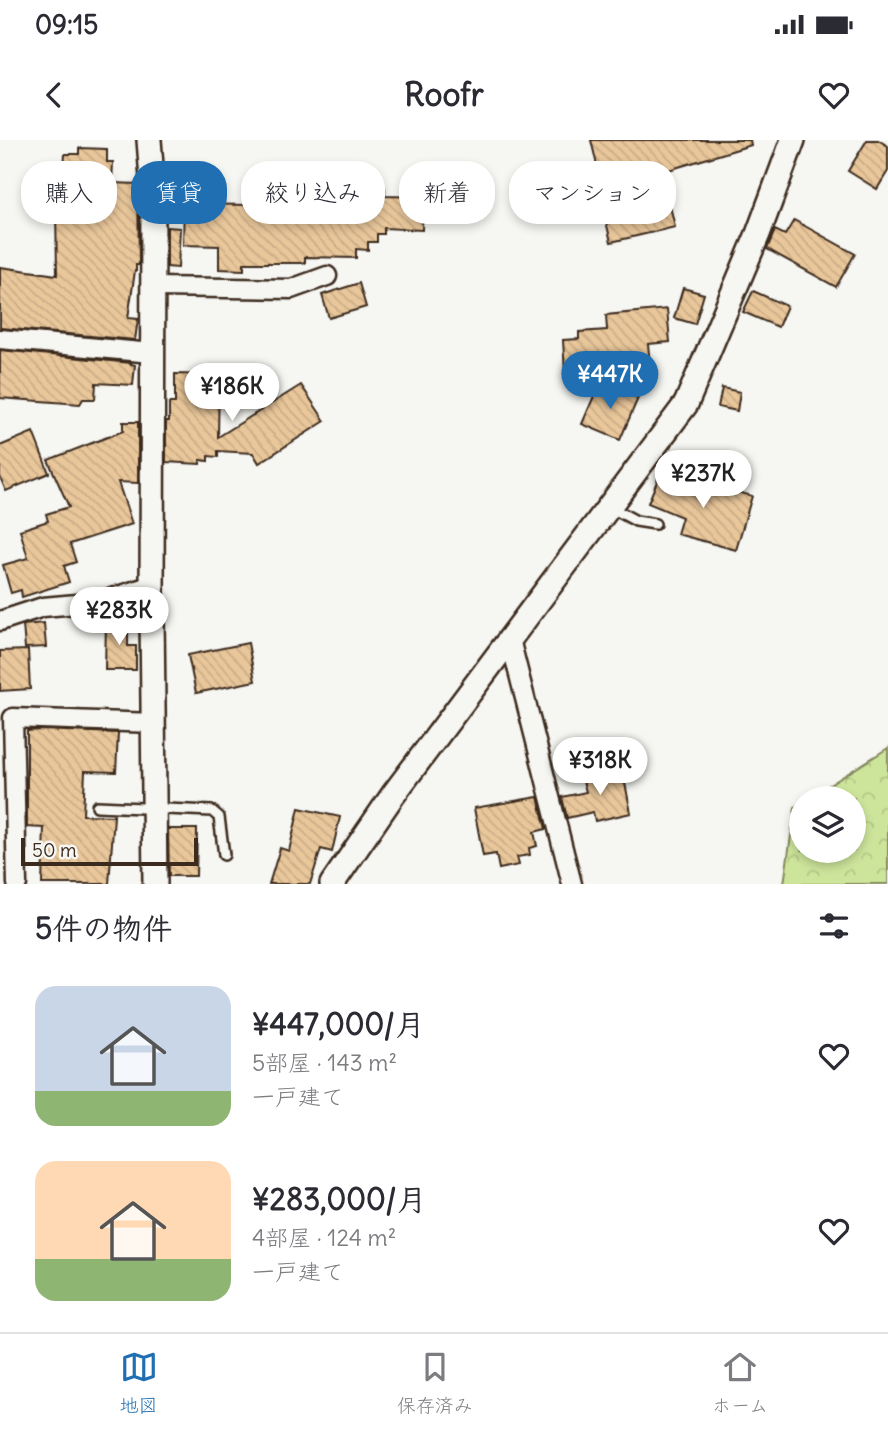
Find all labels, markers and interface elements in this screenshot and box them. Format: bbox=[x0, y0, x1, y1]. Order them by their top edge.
text: 09:15 bbox=[35, 8, 98, 41]
text: Roofr bbox=[404, 74, 484, 115]
icon: back bbox=[35, 76, 73, 114]
icon: heart bbox=[815, 76, 853, 114]
chip: 購入 bbox=[21, 161, 117, 224]
chip: 賃貸 bbox=[131, 161, 227, 224]
chip: 絞り込み bbox=[241, 161, 385, 224]
chip: 新着 bbox=[399, 161, 495, 224]
chip: マンション bbox=[509, 161, 676, 224]
pin: ¥447K bbox=[561, 352, 659, 411]
text: ¥447K bbox=[577, 359, 643, 388]
pin: ¥186K bbox=[183, 364, 281, 423]
text: ¥186K bbox=[200, 371, 264, 400]
pin: ¥237K bbox=[654, 450, 752, 510]
text: ¥237K bbox=[671, 458, 735, 487]
pin: ¥283K bbox=[70, 588, 168, 647]
text: ¥283K bbox=[86, 595, 152, 624]
pin: ¥318K bbox=[551, 738, 649, 797]
text: ¥318K bbox=[569, 745, 631, 774]
map controls bbox=[789, 786, 866, 863]
button: layers bbox=[789, 786, 866, 863]
scale bar bbox=[21, 835, 198, 867]
text: 50 m bbox=[32, 838, 77, 862]
icon: filters bbox=[815, 907, 853, 945]
text: 5件の物件 bbox=[35, 909, 172, 947]
text: ¥447,000/月 bbox=[252, 1005, 425, 1043]
icon: home bbox=[91, 1014, 175, 1098]
icon: heart bbox=[815, 1037, 853, 1075]
text: 5部屋 · 143 m² bbox=[252, 1048, 397, 1077]
text: 一戸建て bbox=[252, 1082, 344, 1111]
text: ¥283,000/月 bbox=[252, 1180, 426, 1218]
icon: home bbox=[91, 1189, 175, 1273]
icon: heart bbox=[815, 1212, 853, 1250]
text: 4部屋 · 124 m² bbox=[252, 1223, 396, 1252]
text: 一戸建て bbox=[252, 1257, 344, 1286]
tab: 地図 bbox=[120, 1348, 158, 1417]
tab: 保存済み bbox=[397, 1348, 473, 1417]
tab: ホーム bbox=[712, 1348, 768, 1417]

